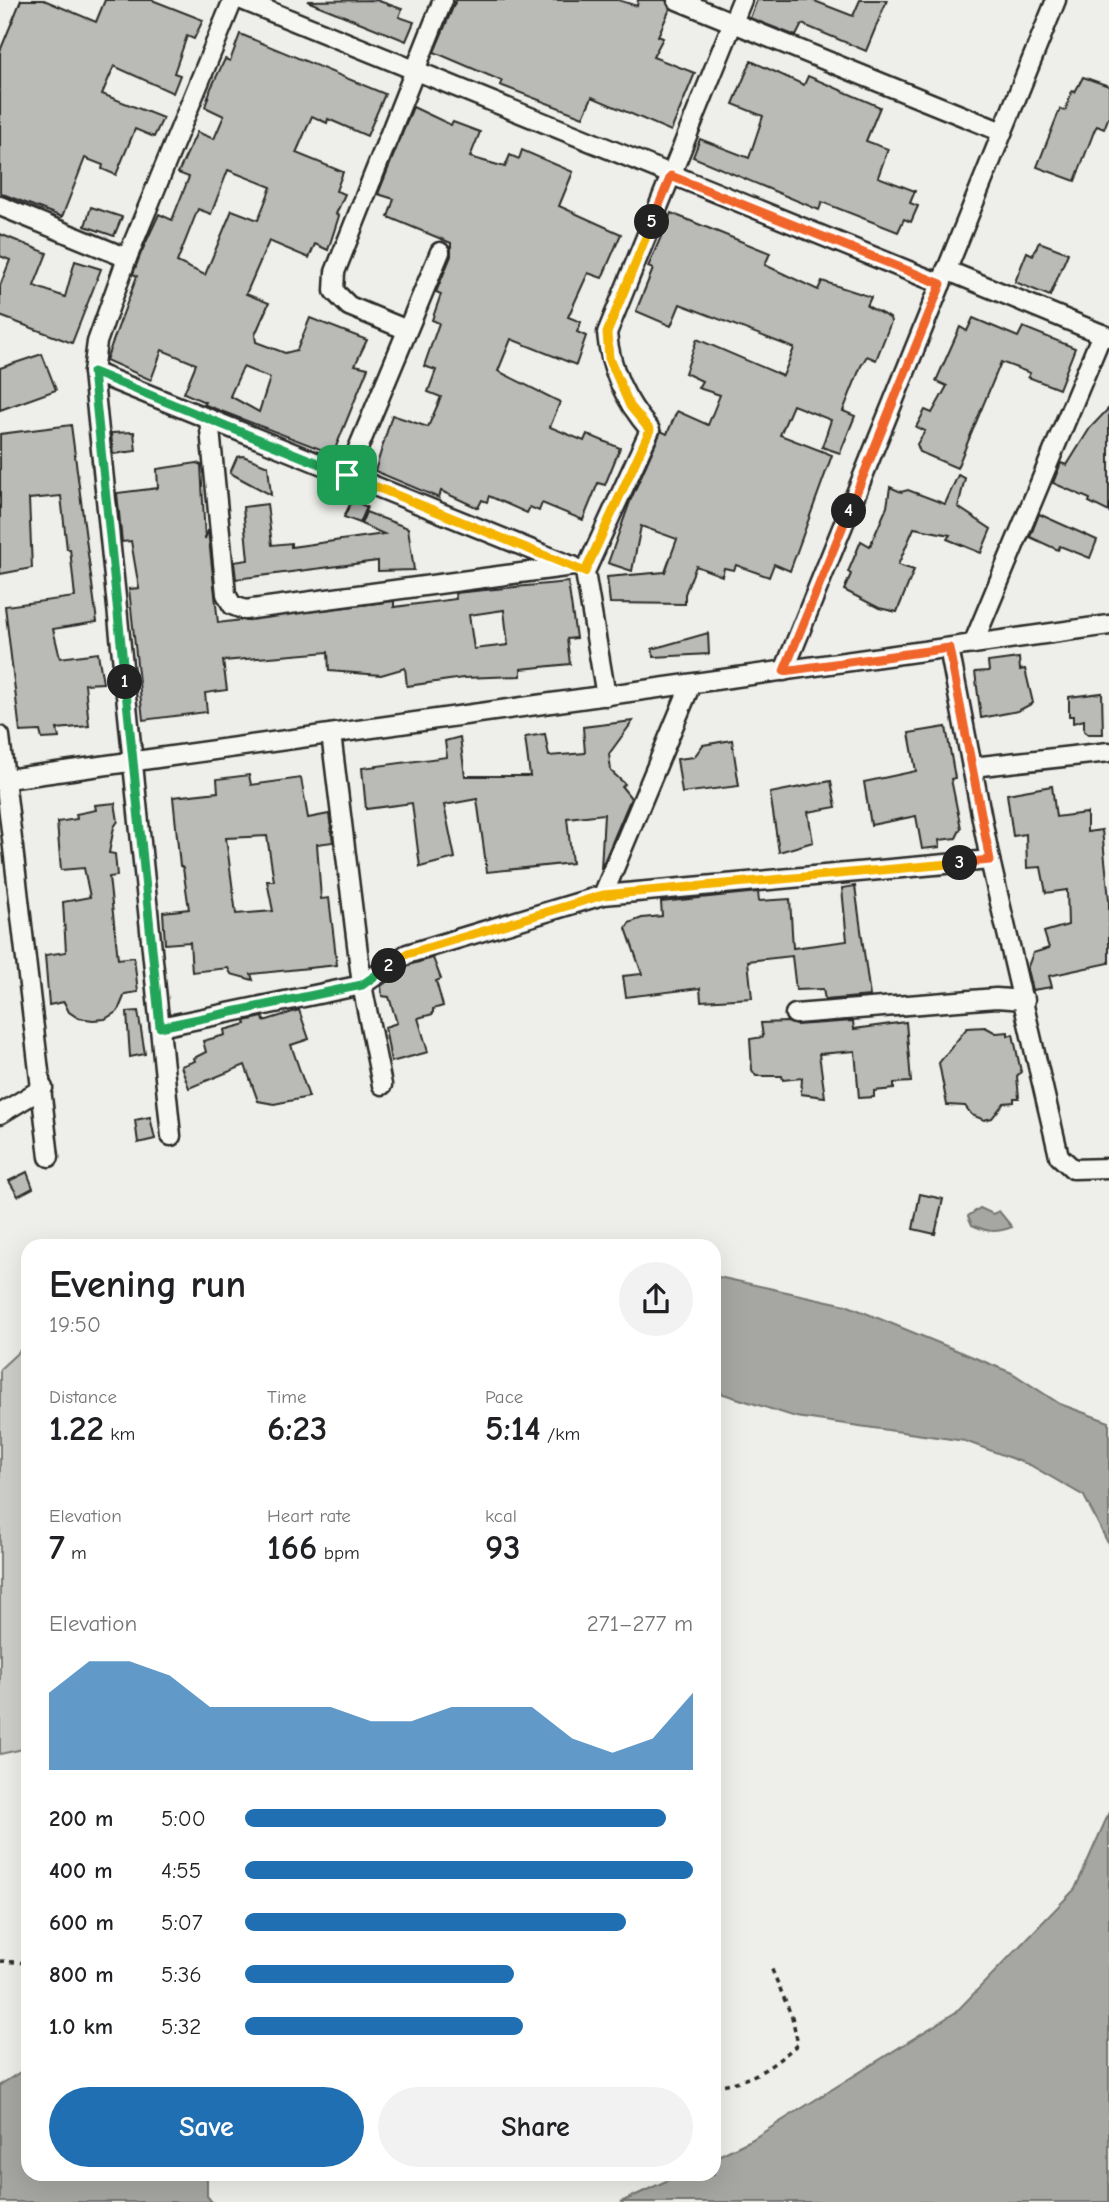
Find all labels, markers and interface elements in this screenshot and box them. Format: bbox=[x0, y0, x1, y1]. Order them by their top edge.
pin: 5 bbox=[634, 204, 670, 240]
text: 5 bbox=[646, 210, 657, 232]
pin bbox=[317, 445, 377, 505]
icon: arrive bbox=[328, 456, 366, 494]
pin: 4 bbox=[832, 494, 866, 528]
text: 4 bbox=[844, 499, 853, 521]
pin: 1 bbox=[108, 664, 142, 700]
text: 1 bbox=[121, 670, 128, 692]
pin: 3 bbox=[942, 846, 978, 880]
text: 3 bbox=[955, 851, 964, 873]
pin: 2 bbox=[372, 948, 406, 984]
text: 2 bbox=[384, 954, 393, 976]
button: share bbox=[619, 1262, 693, 1336]
text: Evening run bbox=[49, 1263, 246, 1307]
text: 19:50 bbox=[49, 1311, 101, 1338]
text: Distance bbox=[49, 1386, 117, 1408]
text: Time bbox=[267, 1386, 306, 1408]
text: Pace bbox=[485, 1386, 523, 1408]
text: 1.22 bbox=[49, 1408, 104, 1449]
text: 6:23 bbox=[267, 1408, 327, 1449]
text: 5:14 bbox=[485, 1408, 541, 1449]
text: km bbox=[104, 1423, 135, 1445]
text: /km bbox=[541, 1423, 580, 1445]
text: Elevation bbox=[49, 1505, 122, 1527]
text: Heart rate bbox=[267, 1505, 351, 1527]
text: kcal bbox=[485, 1505, 517, 1527]
text: 7 bbox=[49, 1527, 65, 1568]
text: 166 bbox=[267, 1527, 317, 1568]
text: 93 bbox=[485, 1527, 521, 1568]
text: m bbox=[65, 1542, 87, 1564]
text: bpm bbox=[317, 1542, 360, 1564]
text: Elevation bbox=[49, 1610, 137, 1637]
text: 271–277 m bbox=[587, 1610, 693, 1637]
text: 200 m bbox=[49, 1805, 113, 1832]
text: 5:00 bbox=[161, 1805, 206, 1832]
text: 400 m bbox=[49, 1857, 113, 1884]
text: 4:55 bbox=[161, 1857, 201, 1884]
text: 600 m bbox=[49, 1909, 114, 1936]
text: 5:07 bbox=[161, 1909, 203, 1936]
text: 800 m bbox=[49, 1961, 114, 1988]
text: 5:36 bbox=[161, 1961, 202, 1988]
text: 1.0 km bbox=[49, 2013, 113, 2040]
text: 5:32 bbox=[161, 2013, 201, 2040]
button: Save bbox=[49, 2087, 364, 2167]
button: Share bbox=[378, 2087, 693, 2167]

